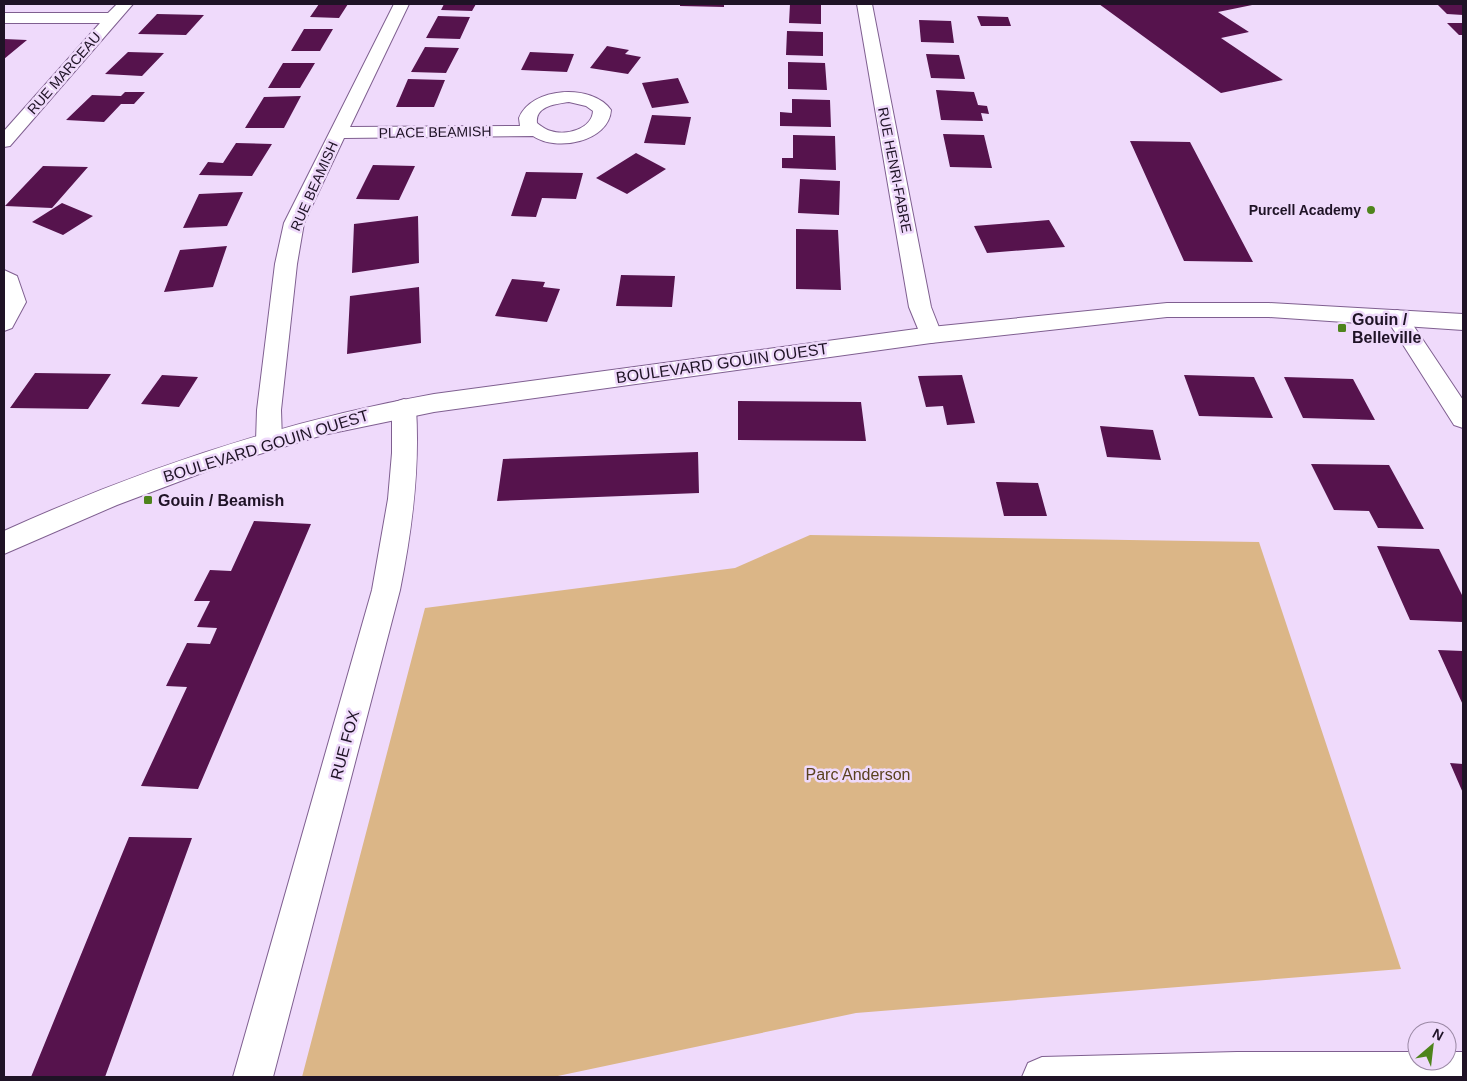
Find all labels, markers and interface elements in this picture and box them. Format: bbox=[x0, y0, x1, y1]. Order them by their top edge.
street label: RUE MARCEAU bbox=[24, 29, 104, 117]
street label: RUE HENRI-FABRE bbox=[875, 106, 915, 234]
street label: PLACE BEAMISH bbox=[378, 123, 492, 141]
street label: RUE BEAMISH bbox=[287, 139, 341, 233]
place label: Purcell Academy bbox=[1249, 202, 1361, 218]
marker: Purcell Academy bbox=[1365, 204, 1377, 216]
place label: Gouin / Belleville bbox=[1352, 311, 1421, 346]
marker: Gouin / Belleville bbox=[1336, 322, 1348, 334]
street label: BOULEVARD GOUIN OUEST bbox=[615, 340, 829, 386]
street label: BOULEVARD GOUIN OUEST bbox=[161, 407, 371, 485]
place label: Gouin / Beamish bbox=[158, 492, 284, 509]
marker: Gouin / Beamish bbox=[142, 494, 154, 506]
street label: RUE FOX bbox=[328, 708, 362, 782]
park label: Parc Anderson bbox=[806, 766, 910, 783]
north arrow bbox=[1407, 1021, 1457, 1071]
text: N bbox=[1430, 1025, 1446, 1044]

